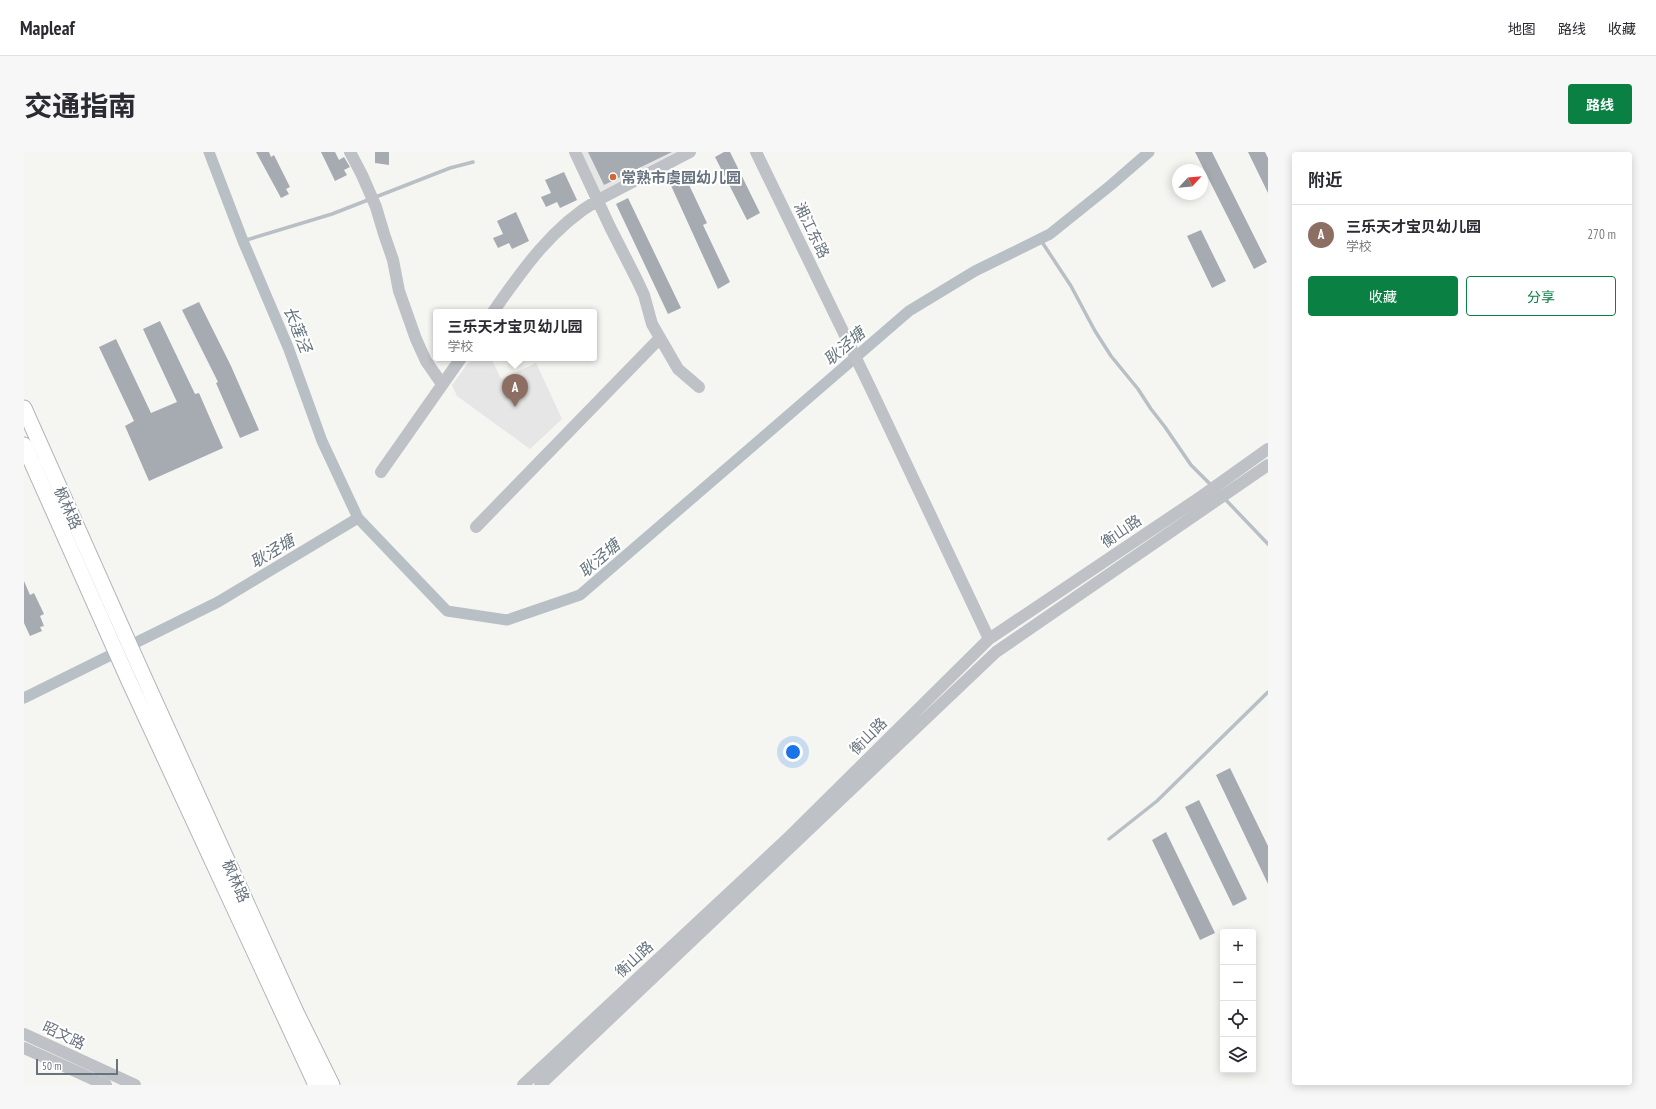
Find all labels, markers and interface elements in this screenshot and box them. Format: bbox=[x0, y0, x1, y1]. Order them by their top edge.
text: Mapleaf bbox=[20, 16, 75, 40]
text: 地图 bbox=[1508, 20, 1536, 38]
text: 路线 bbox=[1558, 20, 1586, 38]
text: 收藏 bbox=[1608, 20, 1636, 38]
button: 路线 bbox=[1568, 84, 1632, 124]
text: 交通指南 bbox=[24, 87, 136, 124]
north arrow bbox=[1172, 164, 1208, 200]
place label: 常熟市虞园幼儿园 bbox=[621, 168, 741, 187]
text: 附近 bbox=[1308, 169, 1342, 191]
marker: 常熟市虞园幼儿园 bbox=[608, 172, 618, 182]
street label: 湘江东路 bbox=[790, 199, 834, 261]
text: 三乐天才宝贝幼儿园 bbox=[1346, 217, 1481, 236]
text: A bbox=[1318, 226, 1324, 243]
text: 270 m bbox=[1587, 226, 1616, 243]
text: 学校 bbox=[1346, 238, 1372, 255]
button: 收藏 bbox=[1308, 276, 1458, 316]
button: 分享 bbox=[1466, 276, 1616, 316]
water label: 长莲泾 bbox=[280, 303, 317, 357]
popup bbox=[433, 309, 597, 361]
text: 三乐天才宝贝幼儿园 bbox=[447, 317, 583, 336]
water label: 耿泾塘 bbox=[819, 321, 871, 369]
text: 学校 bbox=[447, 338, 474, 355]
pin: A bbox=[502, 374, 528, 407]
street label: 枫林路 bbox=[50, 484, 86, 532]
street label: 衡山路 bbox=[1097, 511, 1145, 551]
water label: 耿泾塘 bbox=[246, 529, 300, 572]
water label: 耿泾塘 bbox=[574, 533, 626, 581]
street label: 衡山路 bbox=[845, 713, 891, 759]
your location bbox=[783, 742, 803, 762]
street label: 枫林路 bbox=[218, 857, 254, 905]
map controls bbox=[1220, 929, 1256, 1073]
button: + bbox=[1220, 929, 1256, 965]
street label: 衡山路 bbox=[611, 937, 657, 981]
button: − bbox=[1220, 965, 1256, 1001]
button: locate bbox=[1220, 1001, 1256, 1037]
street label: 昭文路 bbox=[40, 1017, 88, 1053]
button: layers bbox=[1220, 1037, 1256, 1073]
scale bar bbox=[36, 1057, 118, 1076]
text: 50 m bbox=[42, 1059, 61, 1073]

